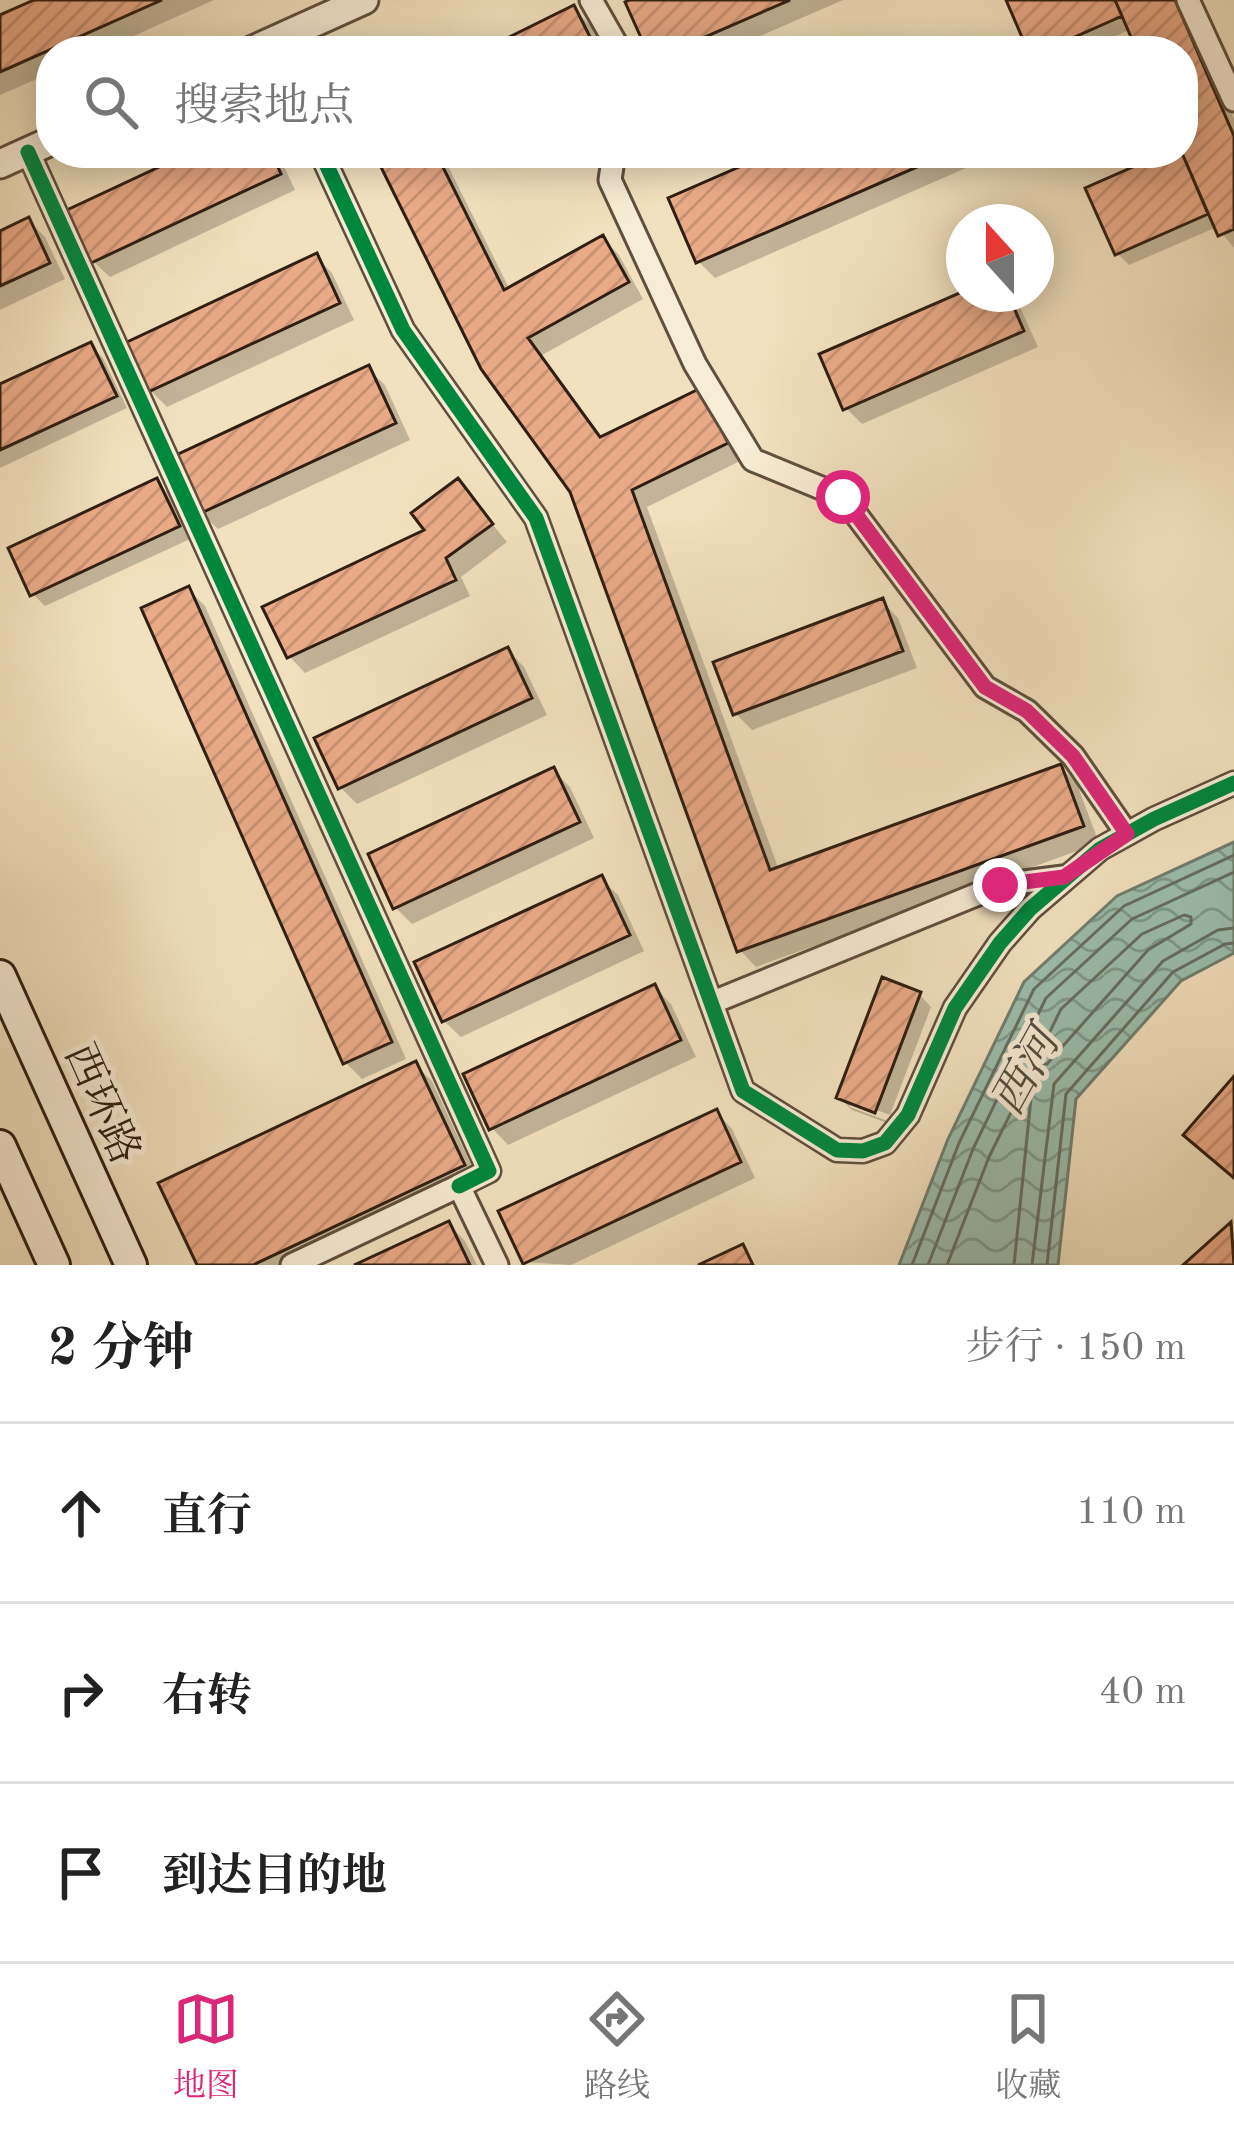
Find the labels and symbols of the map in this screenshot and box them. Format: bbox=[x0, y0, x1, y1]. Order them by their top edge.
north arrow bbox=[946, 204, 1054, 312]
route start bbox=[816, 470, 870, 524]
route end bbox=[973, 858, 1027, 912]
water label: 西河 bbox=[984, 1015, 1073, 1123]
street label: 西环路 bbox=[56, 1037, 149, 1171]

